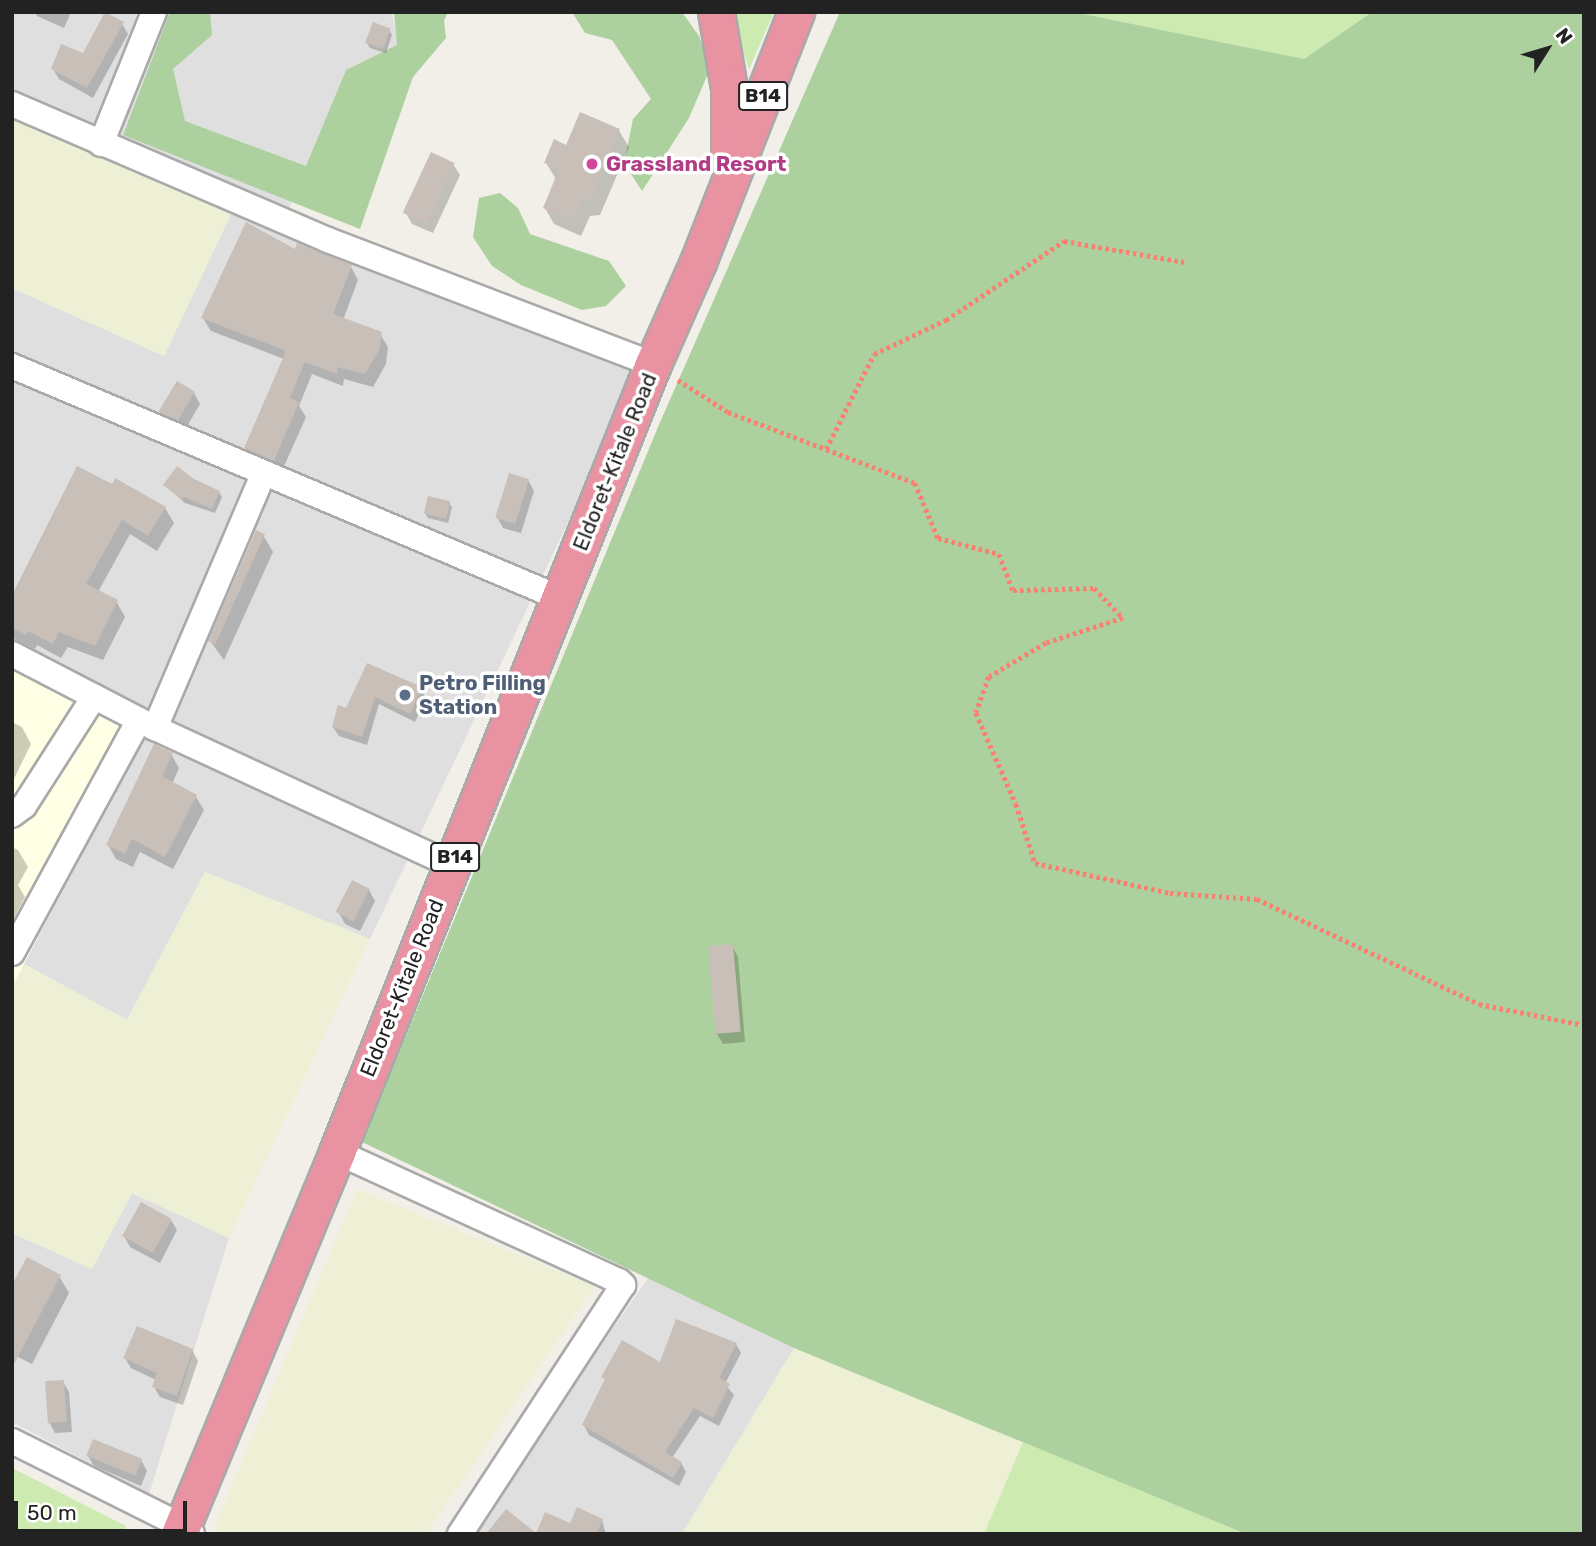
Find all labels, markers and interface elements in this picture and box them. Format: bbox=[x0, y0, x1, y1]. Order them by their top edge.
north arrow bbox=[1512, 14, 1582, 84]
text: N bbox=[1551, 24, 1577, 48]
road number: B14 bbox=[737, 80, 789, 111]
place label: Grassland Resort bbox=[606, 151, 786, 177]
marker: Grassland Resort bbox=[584, 156, 600, 172]
street label: Eldoret-Kitale Road bbox=[568, 370, 662, 554]
place label: Petro Filling Station bbox=[419, 670, 546, 720]
marker: Petro Filling Station bbox=[397, 687, 413, 703]
road number: B14 bbox=[429, 842, 481, 872]
street label: Eldoret-Kitale Road bbox=[355, 896, 449, 1080]
scale bar bbox=[18, 1486, 191, 1530]
text: 50 m bbox=[27, 1500, 77, 1525]

